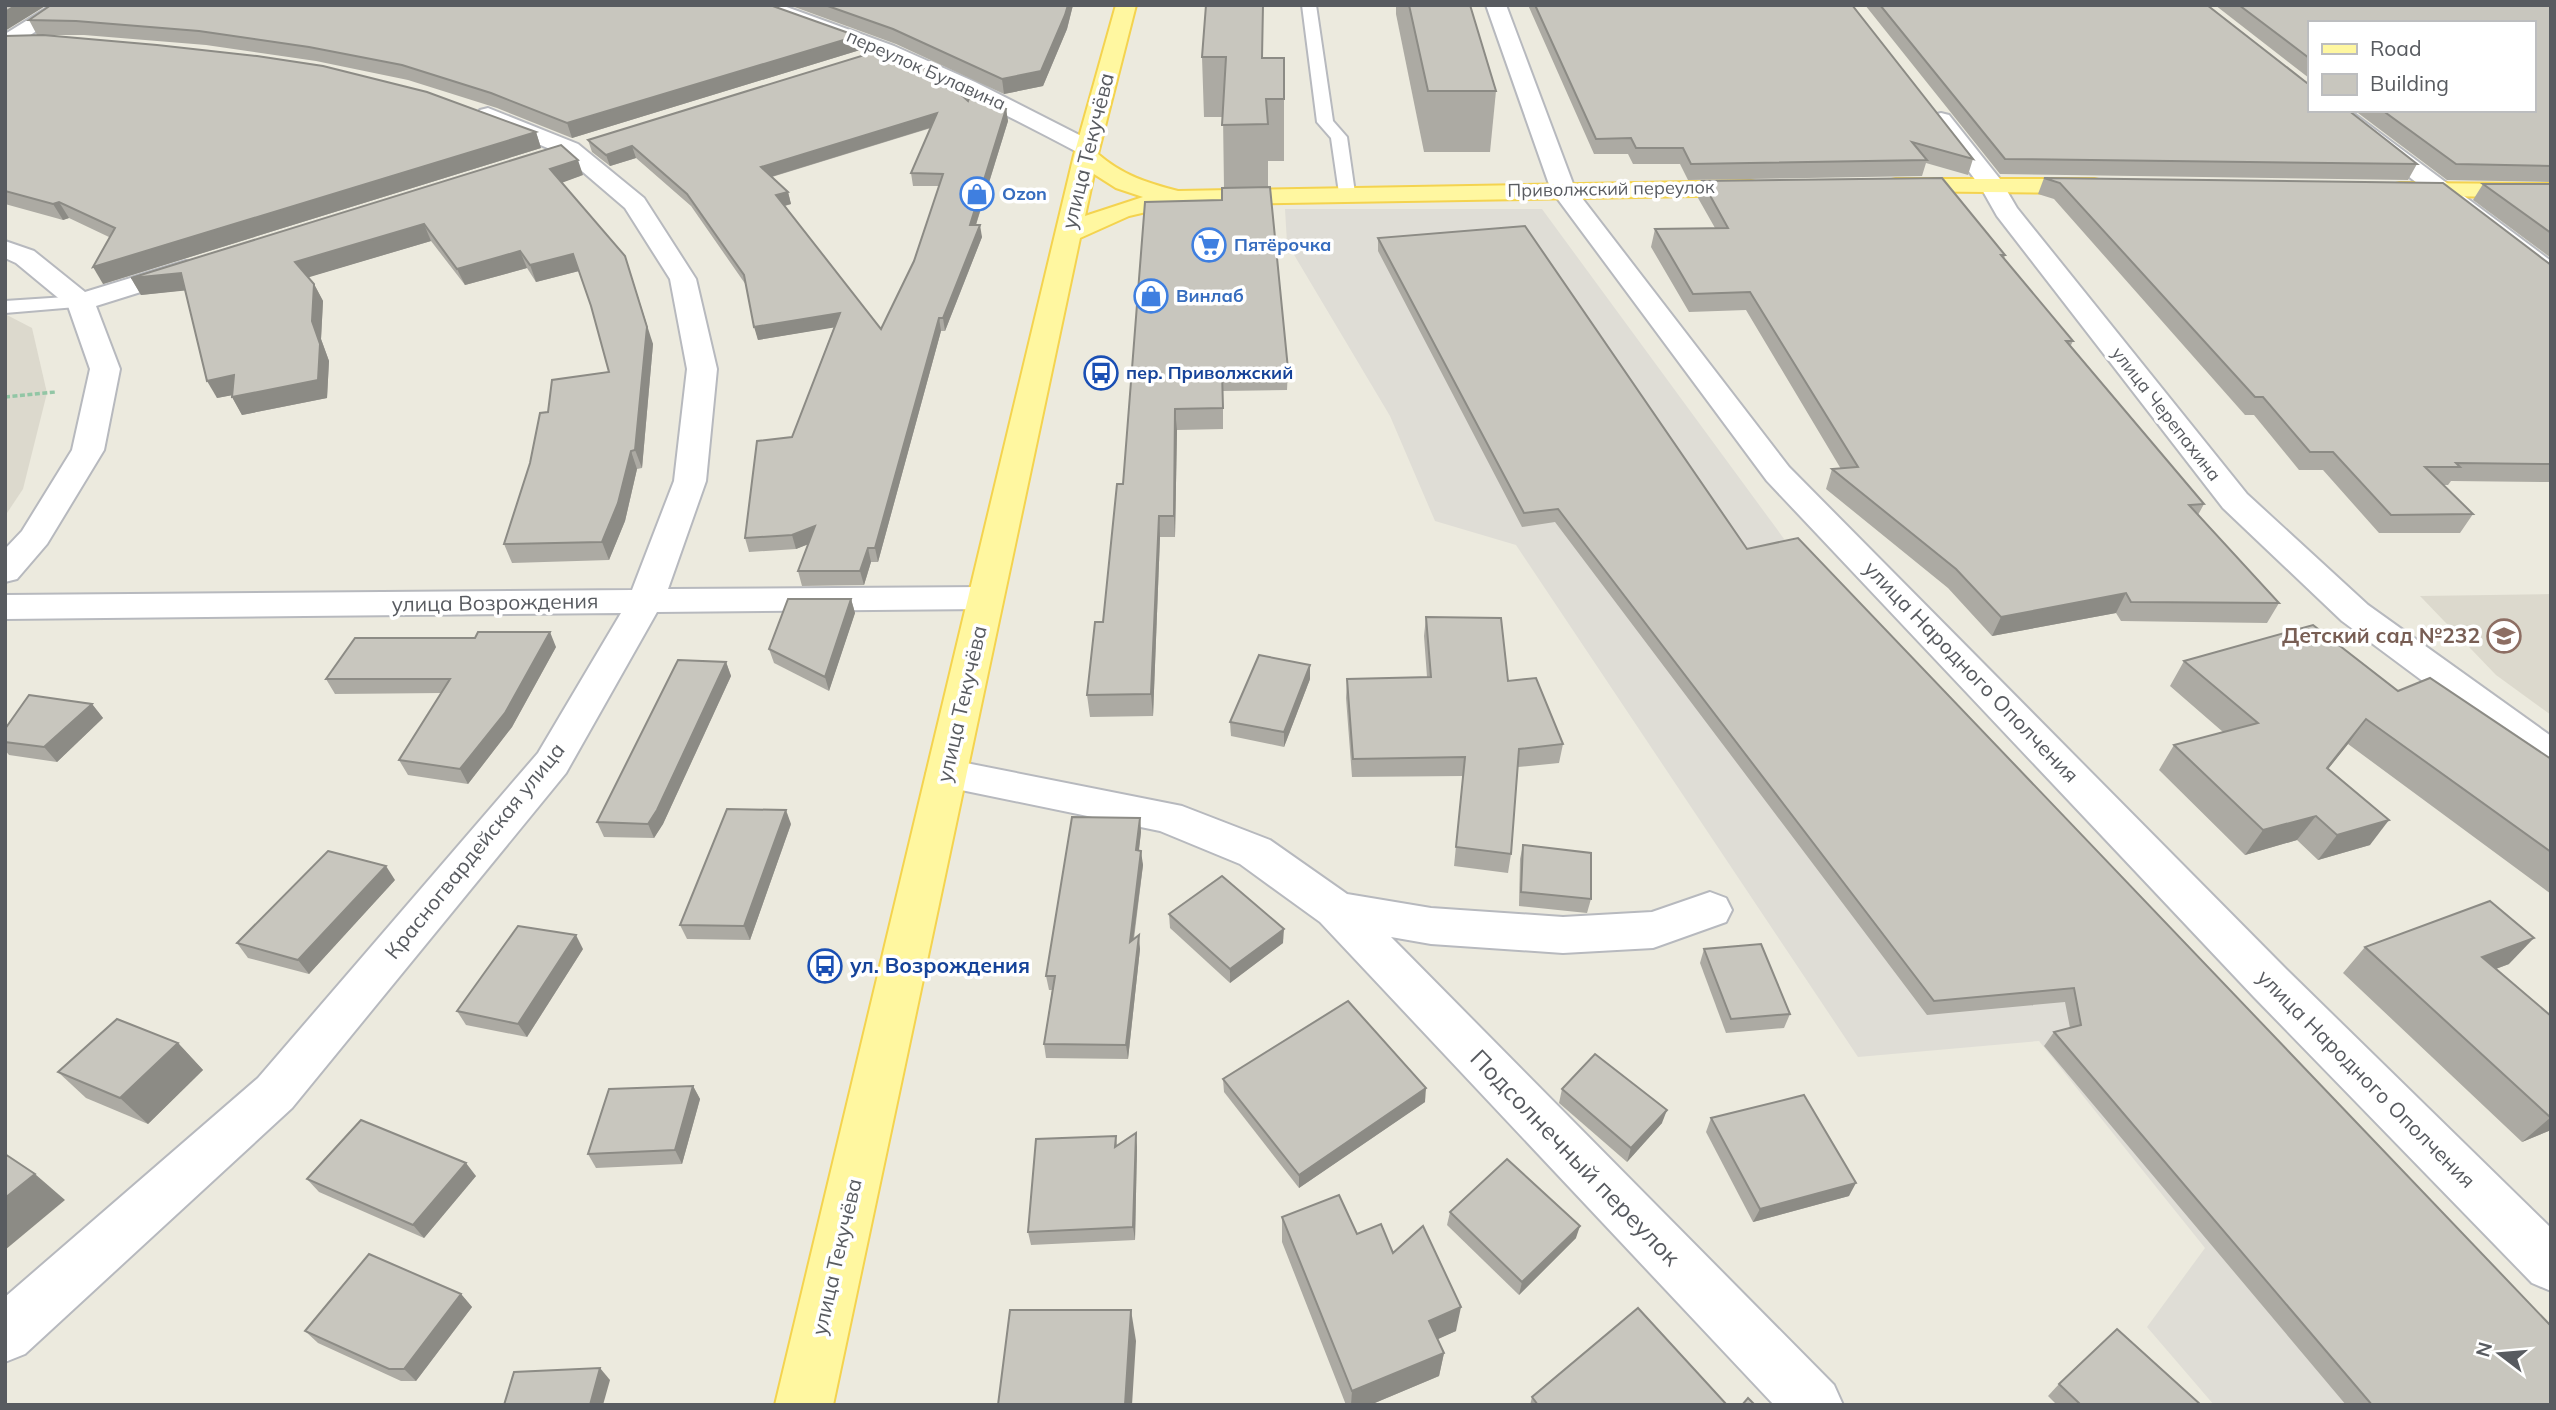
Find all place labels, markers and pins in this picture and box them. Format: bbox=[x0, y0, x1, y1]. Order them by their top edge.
shop icon: Ozon bbox=[958, 175, 996, 213]
place label: Ozon bbox=[1002, 182, 1047, 205]
supermarket icon: Пятёрочка bbox=[1190, 226, 1228, 264]
place label: Пятёрочка bbox=[1234, 233, 1331, 256]
shop icon: Винлаб bbox=[1132, 277, 1170, 315]
place label: Винлаб bbox=[1176, 284, 1244, 307]
bus stop icon: пер. Приволжский bbox=[1082, 354, 1120, 392]
place label: пер. Приволжский bbox=[1126, 361, 1293, 384]
school or university icon: Детский сад №232 bbox=[2485, 617, 2523, 655]
place label: Детский сад №232 bbox=[2282, 622, 2480, 648]
bus stop icon: ул. Возрождения bbox=[806, 947, 844, 985]
place label: ул. Возрождения bbox=[850, 952, 1030, 978]

